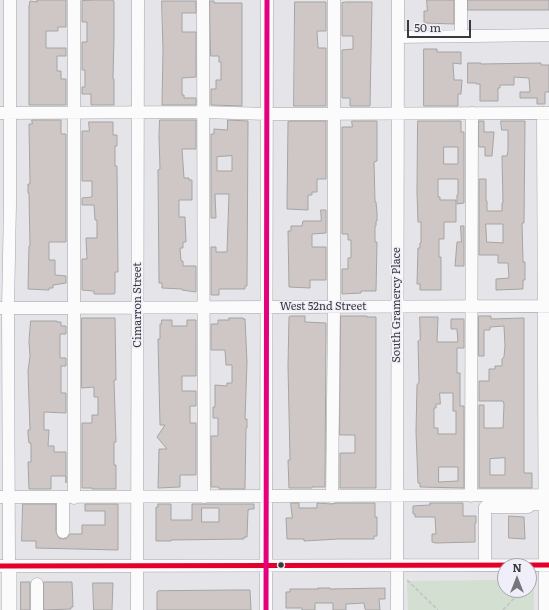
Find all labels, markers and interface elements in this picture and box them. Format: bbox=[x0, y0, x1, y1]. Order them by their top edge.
scale bar bbox=[409, 12, 473, 38]
text: 50 m bbox=[414, 18, 441, 36]
street label: South Gramercy Place bbox=[390, 247, 404, 363]
street label: Cimarron Street bbox=[131, 262, 145, 348]
street label: West 52nd Street bbox=[280, 300, 366, 314]
north arrow bbox=[497, 558, 537, 598]
text: N bbox=[512, 559, 522, 575]
unlabelled marker bbox=[276, 560, 286, 570]

